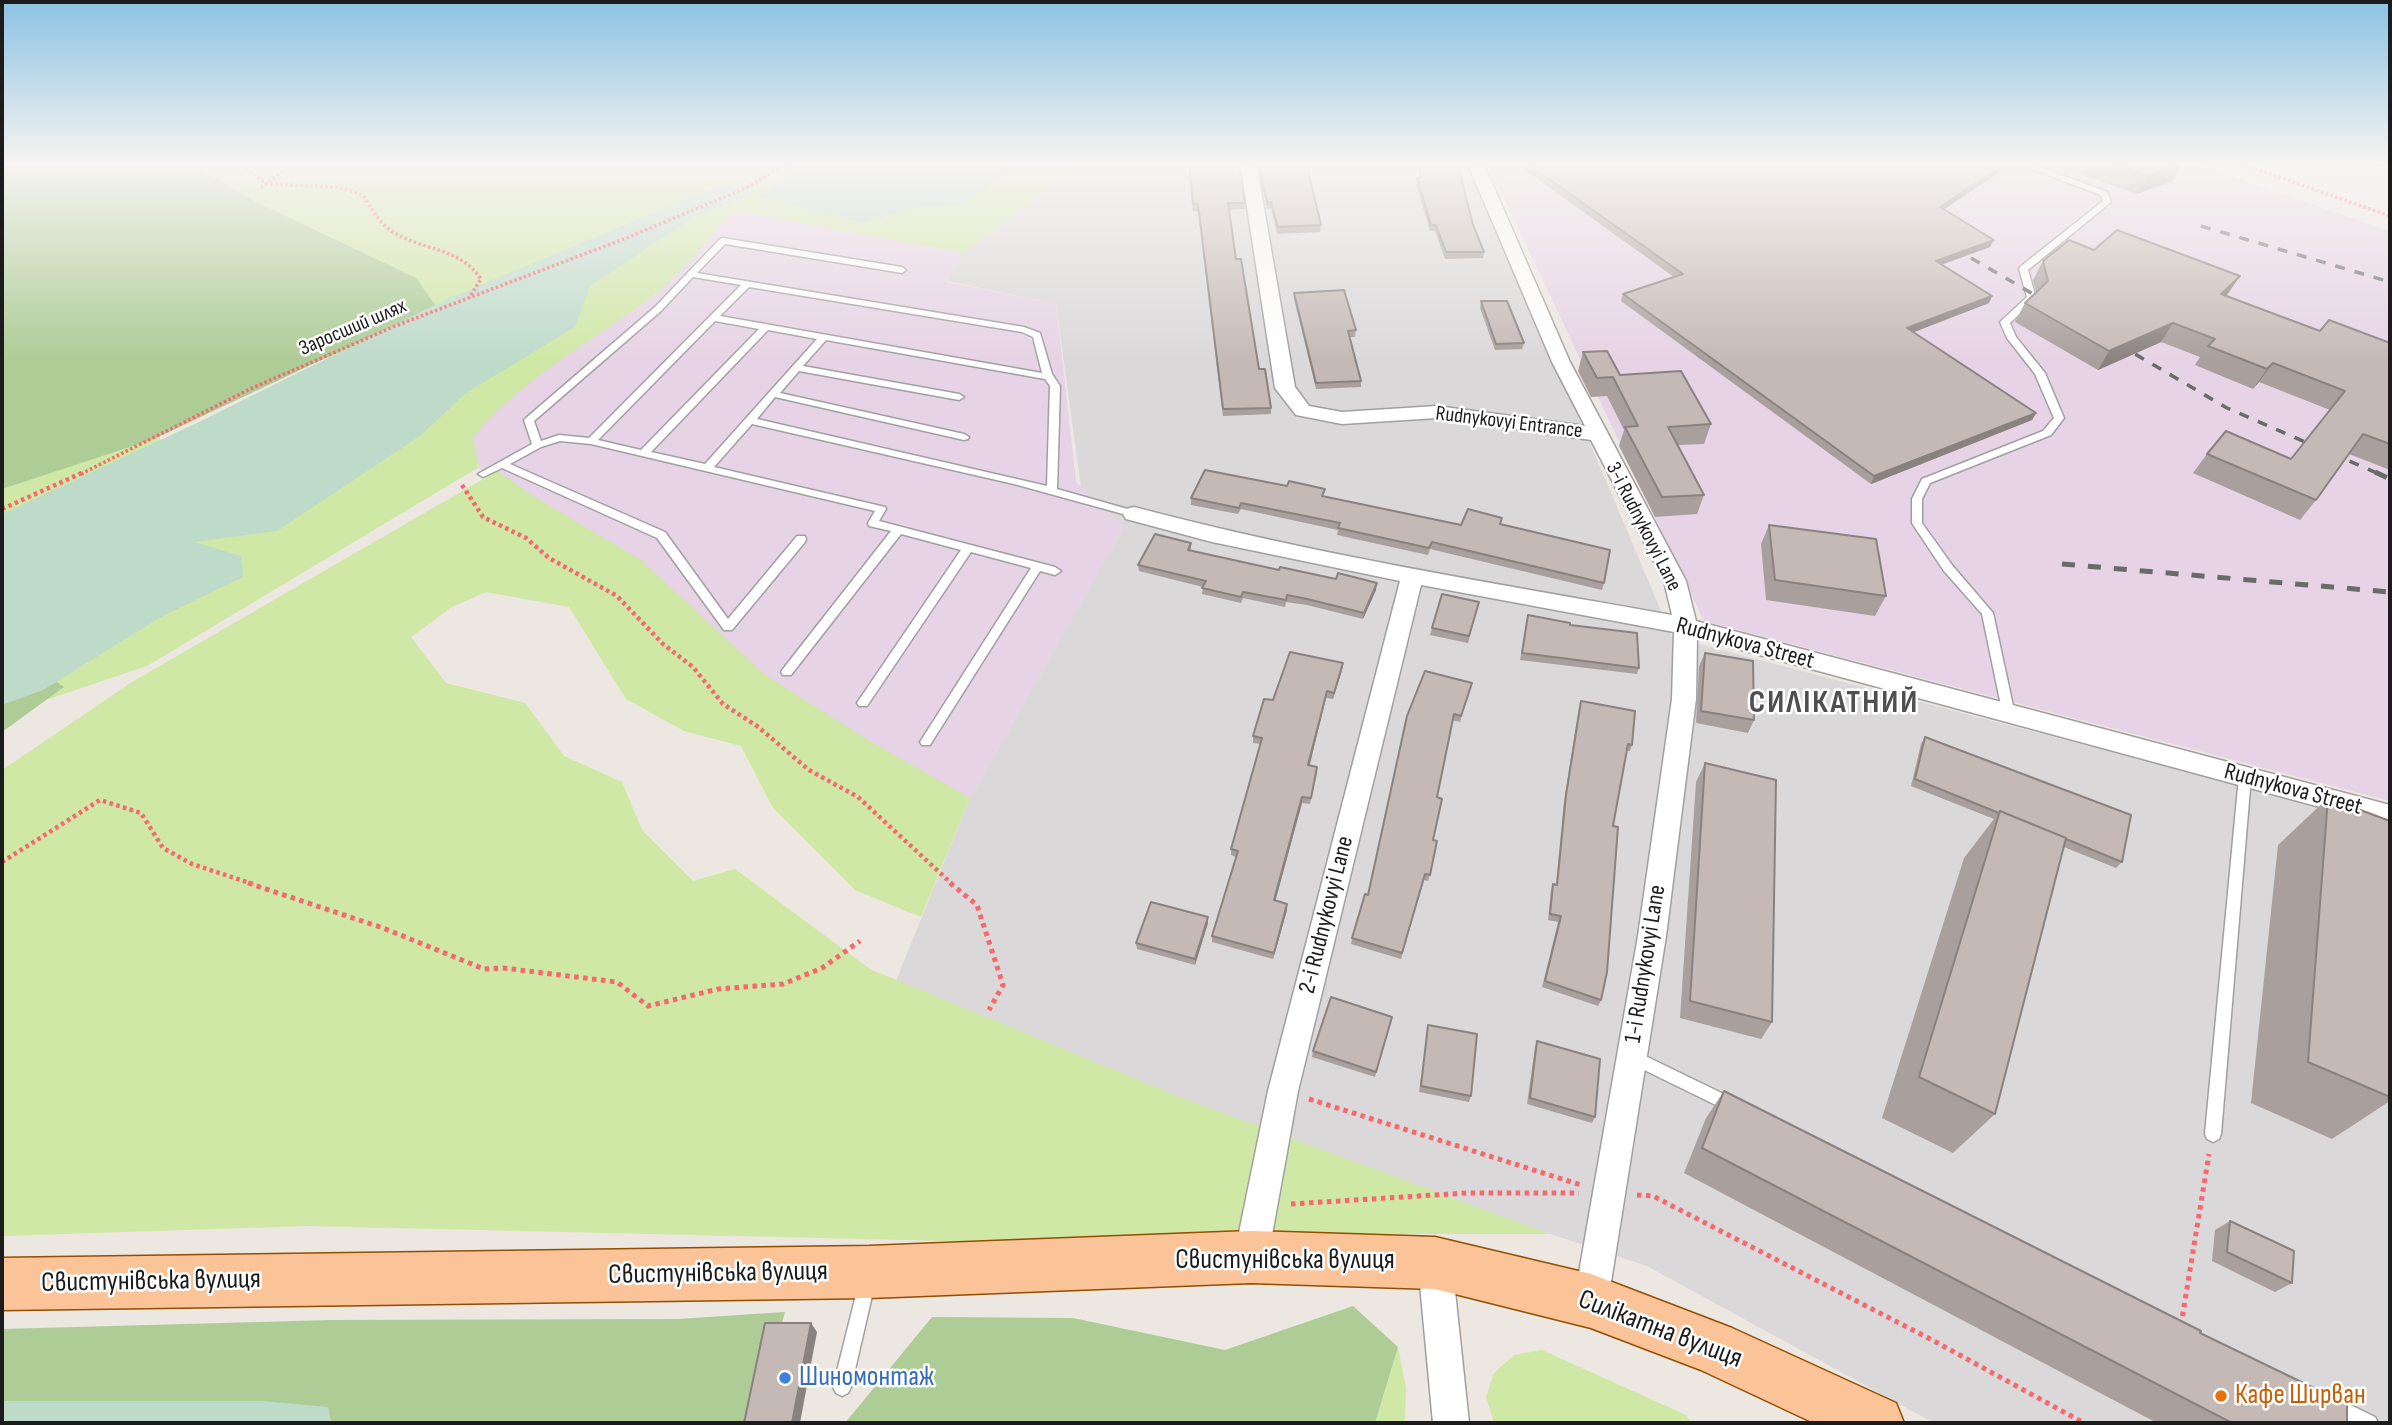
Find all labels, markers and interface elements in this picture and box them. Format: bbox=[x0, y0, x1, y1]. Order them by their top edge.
street label: Заросший шлях bbox=[296, 294, 410, 362]
street label: Rudnykovyi Entrance bbox=[1434, 401, 1584, 445]
street label: 3-i Rudnykovyi Lane bbox=[1600, 458, 1686, 596]
street label: Rudnykova Street bbox=[1673, 612, 1817, 676]
district label: СИЛІКАТНИЙ bbox=[1750, 685, 1918, 723]
street label: Rudnykova Street bbox=[2221, 758, 2365, 822]
street label: 2-i Rudnykovyi Lane bbox=[1294, 833, 1360, 997]
street label: 1-i Rudnykovyi Lane bbox=[1619, 883, 1673, 1045]
street label: Свистунівська вулиця bbox=[1175, 1244, 1395, 1278]
street label: Свистунівська вулиця bbox=[608, 1255, 828, 1293]
street label: Свистунівська вулиця bbox=[41, 1263, 261, 1301]
street label: Силікатна вулиця bbox=[1573, 1283, 1747, 1377]
place label: Шиномонтаж bbox=[799, 1361, 934, 1395]
marker: Шиномонтаж bbox=[777, 1370, 793, 1386]
place label: Кафе Ширван bbox=[2235, 1379, 2366, 1413]
marker: Кафе Ширван bbox=[2213, 1388, 2229, 1404]

